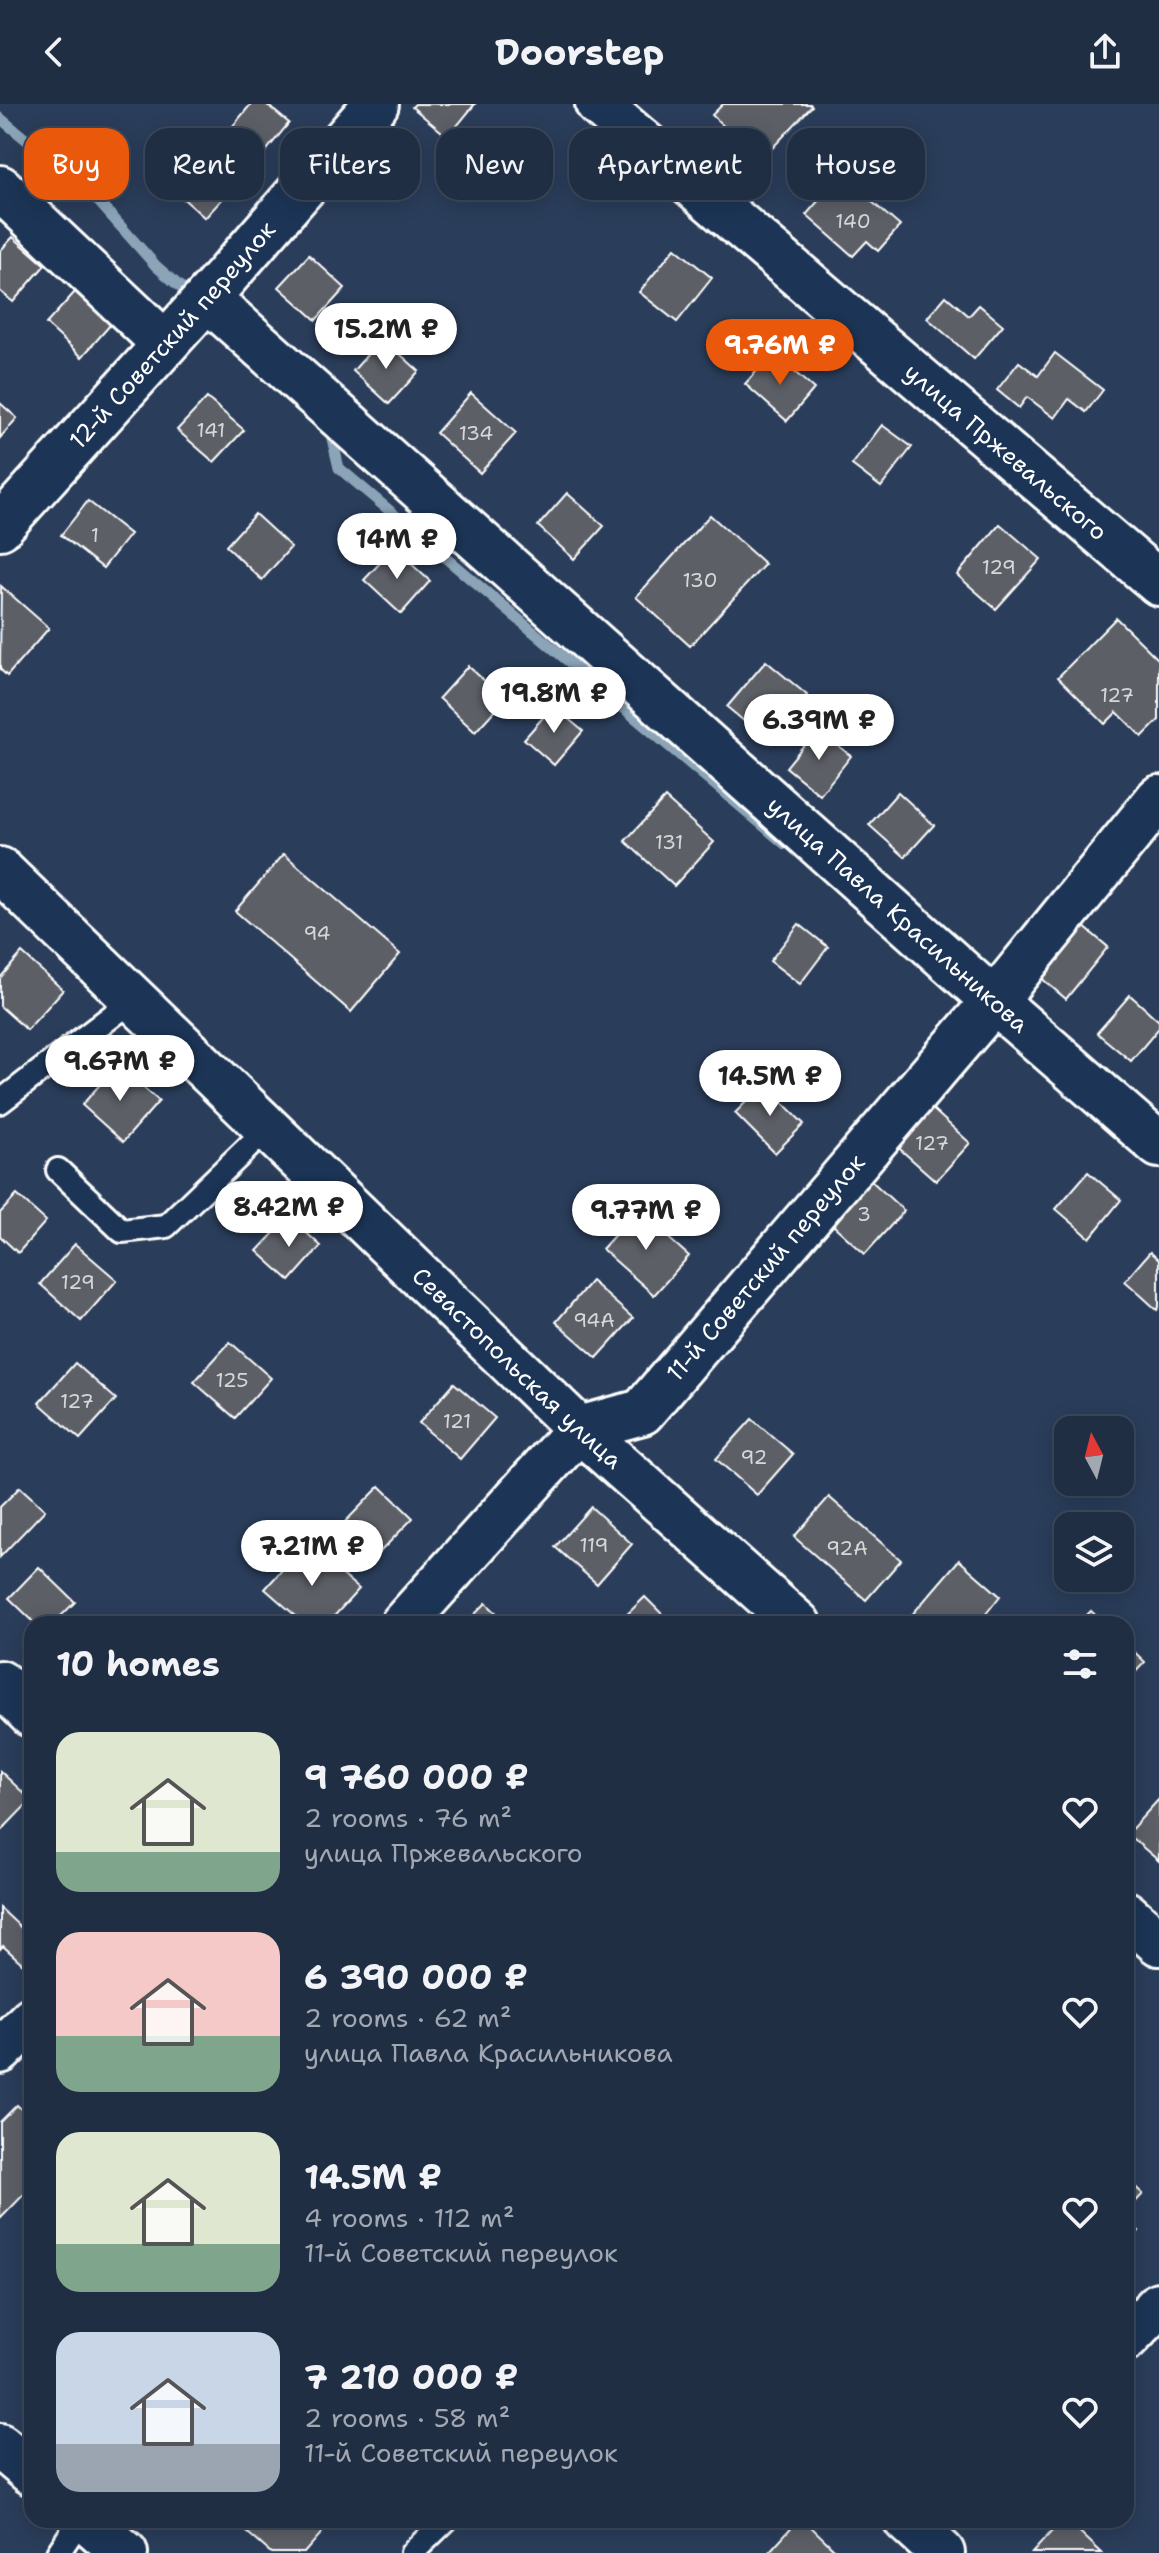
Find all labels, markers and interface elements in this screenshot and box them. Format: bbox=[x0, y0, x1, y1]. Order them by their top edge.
text: Doorstep bbox=[495, 28, 664, 77]
icon: back bbox=[32, 30, 76, 74]
icon: share bbox=[1083, 30, 1127, 74]
chip: Buy bbox=[24, 128, 129, 200]
chip: Rent bbox=[145, 128, 264, 200]
chip: Filters bbox=[280, 128, 420, 200]
chip: New bbox=[436, 128, 553, 200]
chip: Apartment bbox=[569, 128, 771, 200]
chip: House bbox=[787, 128, 925, 200]
house number: 140 bbox=[835, 208, 871, 234]
street label: 12-й Советский переулок bbox=[62, 214, 283, 456]
pin: 15.2M ₽ bbox=[312, 303, 460, 371]
text: 15.2M ₽ bbox=[333, 311, 439, 346]
pin: 9.76M ₽ bbox=[706, 319, 854, 387]
text: 9.76M ₽ bbox=[724, 327, 836, 362]
street label: улица Пржевальского bbox=[897, 356, 1114, 548]
house number: 141 bbox=[197, 417, 225, 443]
house number: 134 bbox=[459, 420, 493, 446]
pin: 14M ₽ bbox=[341, 513, 453, 581]
text: 14M ₽ bbox=[355, 521, 439, 556]
house number: 1 bbox=[91, 522, 99, 548]
house number: 129 bbox=[982, 554, 1016, 580]
house number: 130 bbox=[682, 567, 718, 593]
pin: 19.8M ₽ bbox=[480, 667, 628, 735]
text: 19.8M ₽ bbox=[500, 675, 608, 710]
house number: 127 bbox=[1100, 682, 1134, 708]
pin: 6.39M ₽ bbox=[745, 694, 893, 762]
text: 6.39M ₽ bbox=[762, 702, 876, 737]
street label: улица Павла Красильникова bbox=[760, 790, 1035, 1040]
house number: 131 bbox=[655, 829, 683, 855]
house number: 94 bbox=[303, 920, 331, 946]
pin: 9.67M ₽ bbox=[46, 1035, 194, 1103]
text: 9.67M ₽ bbox=[63, 1043, 177, 1078]
pin: 14.5M ₽ bbox=[696, 1050, 844, 1118]
text: 14.5M ₽ bbox=[717, 1058, 823, 1093]
house number: 127 bbox=[915, 1130, 949, 1156]
street label: 11-й Советский переулок bbox=[659, 1147, 872, 1388]
pin: 8.42M ₽ bbox=[215, 1181, 363, 1249]
pin: 9.77M ₽ bbox=[572, 1184, 720, 1252]
text: 8.42M ₽ bbox=[233, 1189, 345, 1224]
text: 9.77M ₽ bbox=[590, 1192, 702, 1227]
house number: 3 bbox=[857, 1201, 871, 1227]
street label: Севастопольская улица bbox=[405, 1260, 629, 1476]
house number: 129 bbox=[61, 1269, 95, 1295]
house number: 94А bbox=[573, 1307, 615, 1333]
house number: 125 bbox=[215, 1367, 249, 1393]
house number: 127 bbox=[60, 1388, 94, 1414]
house number: 121 bbox=[443, 1408, 471, 1434]
north arrow bbox=[1054, 1416, 1134, 1496]
map controls bbox=[1054, 1416, 1134, 1592]
house number: 92 bbox=[741, 1444, 768, 1470]
button: layers bbox=[1054, 1512, 1134, 1592]
pin: 7.21M ₽ bbox=[238, 1520, 386, 1588]
text: 7.21M ₽ bbox=[259, 1528, 365, 1563]
house number: 119 bbox=[579, 1532, 609, 1558]
house number: 92А bbox=[826, 1535, 868, 1561]
text: 10 homes bbox=[56, 1641, 220, 1687]
icon: filters bbox=[1058, 1642, 1102, 1686]
text: 9 760 000 ₽ bbox=[304, 1754, 529, 1800]
icon: home bbox=[120, 1764, 216, 1860]
icon: heart bbox=[1058, 1790, 1102, 1834]
text: 2 rooms · 76 m² bbox=[304, 1800, 512, 1835]
text: улица Пржевальского bbox=[304, 1835, 583, 1870]
text: 6 390 000 ₽ bbox=[304, 1954, 528, 2000]
icon: home bbox=[120, 1964, 216, 2060]
icon: heart bbox=[1058, 1990, 1102, 2034]
text: 2 rooms · 62 m² bbox=[304, 2000, 512, 2035]
text: улица Павла Красильникова bbox=[304, 2035, 673, 2070]
text: 14.5M ₽ bbox=[304, 2154, 442, 2200]
icon: home bbox=[120, 2164, 216, 2260]
icon: heart bbox=[1058, 2190, 1102, 2234]
text: 4 rooms · 112 m² bbox=[304, 2200, 515, 2235]
text: 11-й Советский переулок bbox=[304, 2235, 618, 2270]
text: 7 210 000 ₽ bbox=[304, 2354, 518, 2400]
icon: home bbox=[120, 2364, 216, 2460]
icon: heart bbox=[1058, 2390, 1102, 2434]
text: 2 rooms · 58 m² bbox=[304, 2400, 510, 2435]
text: 11-й Советский переулок bbox=[304, 2435, 618, 2470]

